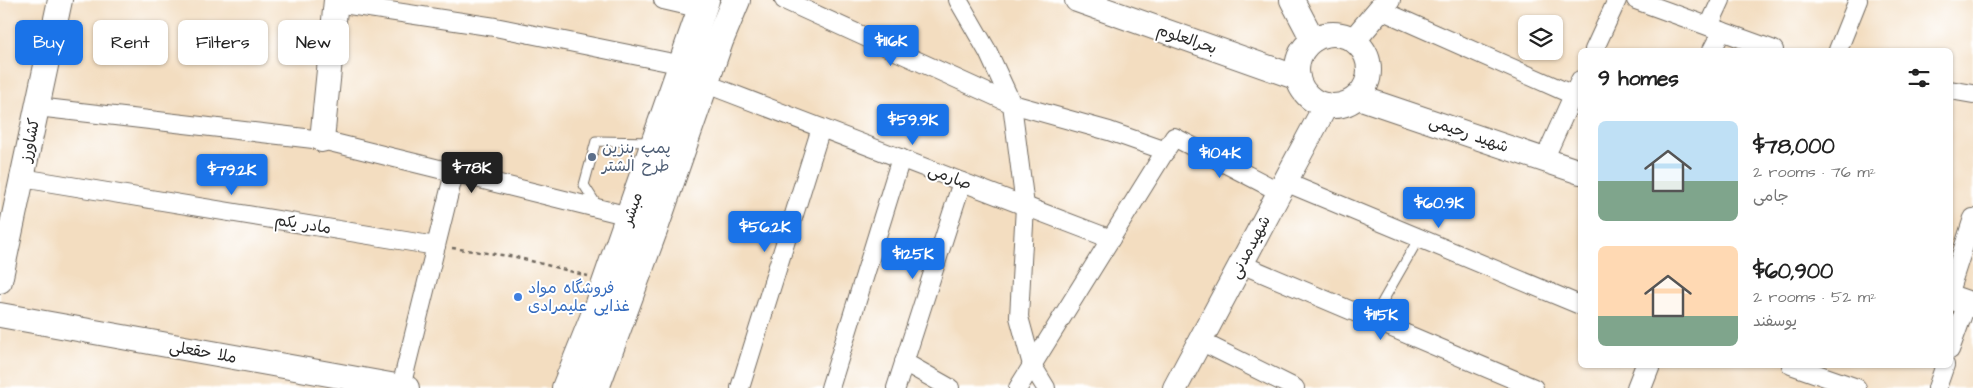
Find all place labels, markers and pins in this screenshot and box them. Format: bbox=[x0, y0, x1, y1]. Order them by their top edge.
pin: $116K bbox=[856, 24, 926, 67]
pin: $59.9K bbox=[872, 104, 954, 146]
pin: $104K bbox=[1185, 136, 1255, 179]
place label: پمپ بنزین طرح الشتر bbox=[600, 137, 671, 177]
marker: پمپ بنزین طرح الشتر bbox=[586, 151, 598, 163]
pin: $78K bbox=[442, 152, 502, 194]
pin: $79.2K bbox=[191, 154, 273, 196]
pin: $60.9K bbox=[1398, 186, 1480, 229]
pin: $56.2K bbox=[724, 210, 806, 253]
pin: $125K bbox=[878, 238, 948, 280]
place label: فروشگاه مواد غذایی علیمرادی bbox=[528, 277, 630, 317]
marker: فروشگاه مواد غذایی علیمرادی bbox=[512, 291, 524, 303]
pin: $115K bbox=[1346, 298, 1416, 341]

